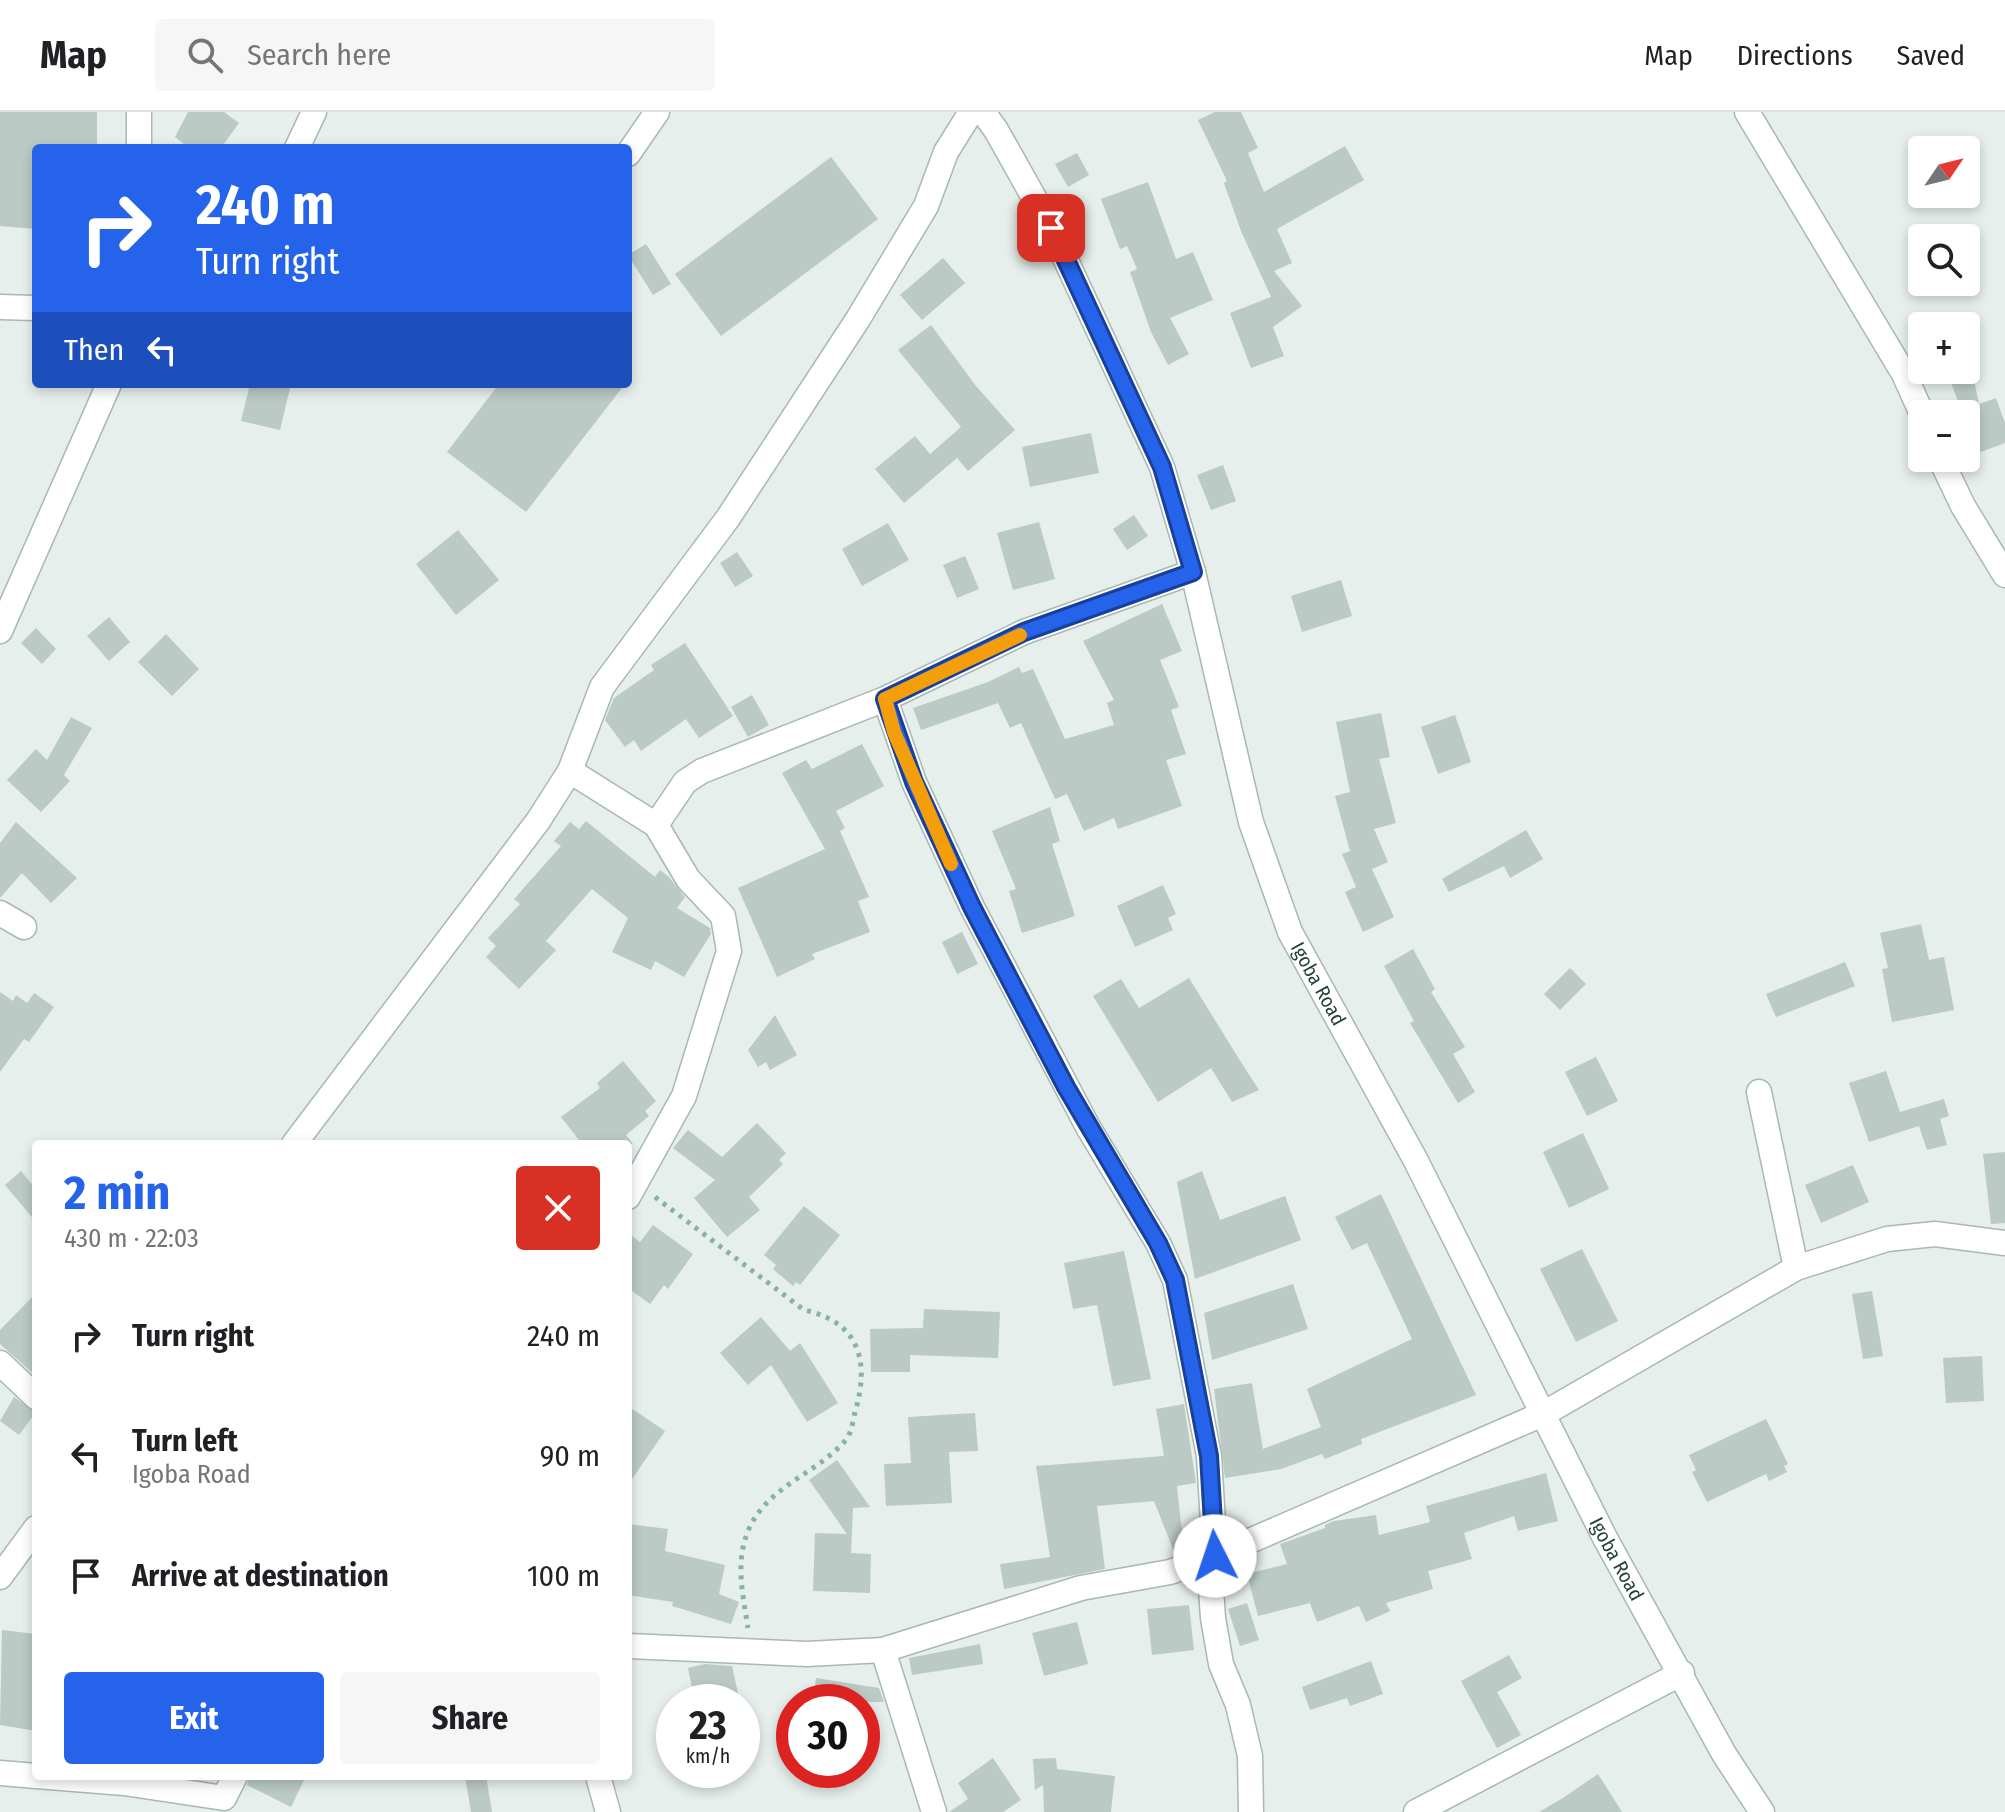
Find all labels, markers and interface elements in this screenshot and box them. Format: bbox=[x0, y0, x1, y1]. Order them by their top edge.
search box bbox=[155, 19, 715, 91]
text: Map bbox=[40, 32, 107, 78]
icon: search bbox=[183, 33, 227, 77]
text: Search here bbox=[247, 37, 391, 73]
text: Map bbox=[1644, 39, 1693, 72]
text: Directions bbox=[1737, 39, 1853, 72]
text: Saved bbox=[1897, 39, 1965, 72]
north arrow bbox=[1908, 136, 1980, 208]
map controls bbox=[1908, 136, 1980, 472]
text: 240 m bbox=[196, 172, 335, 239]
icon: right bbox=[64, 176, 168, 280]
pin bbox=[1017, 194, 1085, 262]
icon: arrive bbox=[1029, 206, 1073, 250]
button: search bbox=[1908, 224, 1980, 296]
text: Turn right bbox=[196, 240, 339, 284]
button: + bbox=[1908, 312, 1980, 384]
icon: left bbox=[140, 328, 184, 372]
text: Then bbox=[64, 332, 124, 368]
button: − bbox=[1908, 400, 1980, 472]
street label: Igoba Road bbox=[1286, 938, 1351, 1030]
text: 2 min bbox=[64, 1164, 170, 1222]
button: close bbox=[516, 1166, 600, 1250]
text: 430 m · 22:03 bbox=[64, 1223, 199, 1254]
icon: right bbox=[64, 1314, 108, 1358]
text: Turn right bbox=[132, 1318, 254, 1354]
text: 240 m bbox=[527, 1318, 600, 1354]
text: Turn left bbox=[132, 1423, 238, 1459]
icon: left bbox=[64, 1434, 108, 1478]
text: 90 m bbox=[540, 1438, 600, 1474]
text: Igoba Road bbox=[132, 1459, 251, 1490]
street label: Igoba Road bbox=[1585, 1513, 1649, 1605]
position arrow bbox=[1173, 1514, 1257, 1598]
icon: arrive bbox=[64, 1554, 108, 1598]
text: Arrive at destination bbox=[132, 1558, 389, 1594]
text: 100 m bbox=[527, 1558, 600, 1594]
button: Exit bbox=[64, 1672, 324, 1764]
button: Share bbox=[340, 1672, 600, 1764]
speed limit sign: 30 bbox=[776, 1684, 880, 1788]
text: 23 bbox=[689, 1702, 727, 1750]
text: km/h bbox=[686, 1744, 730, 1768]

